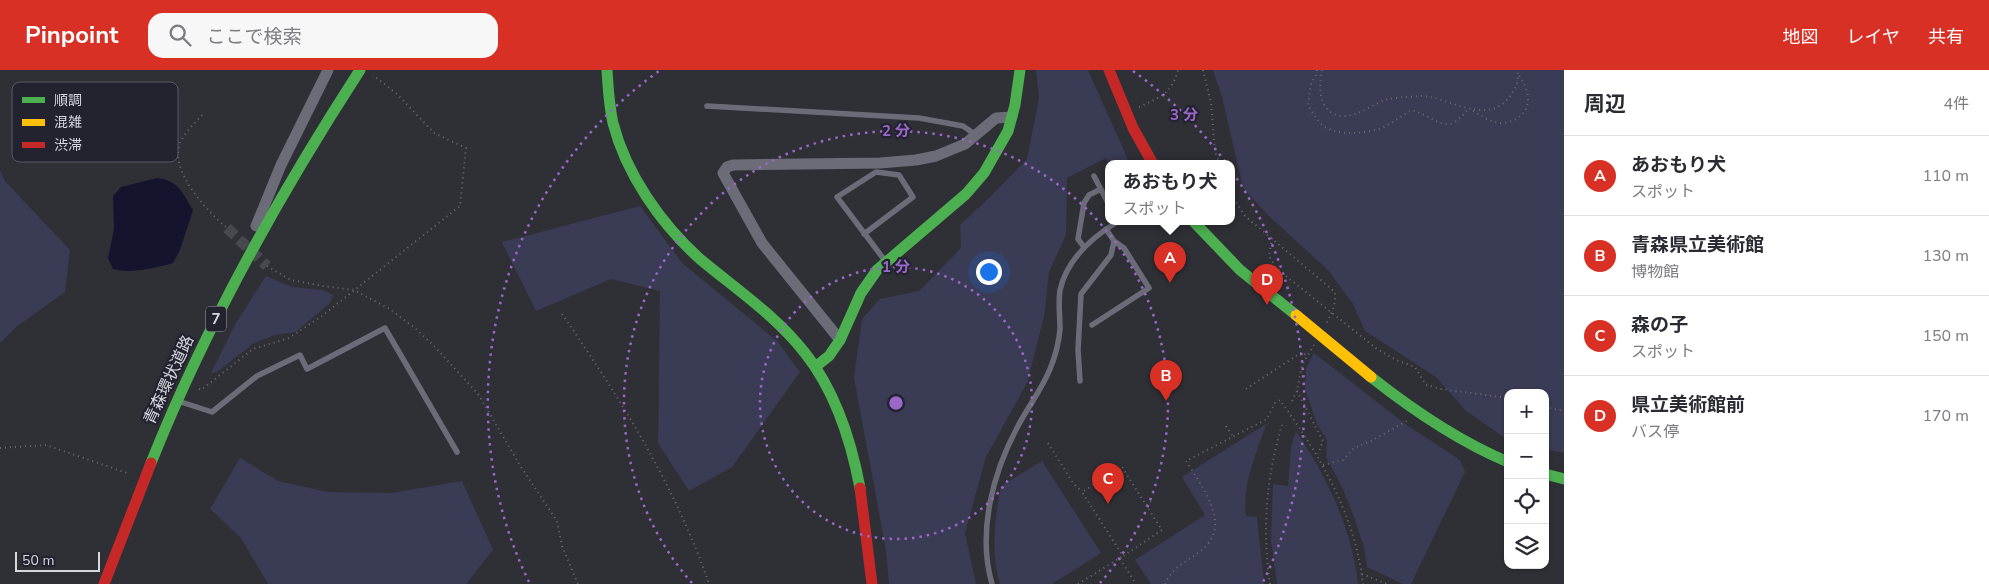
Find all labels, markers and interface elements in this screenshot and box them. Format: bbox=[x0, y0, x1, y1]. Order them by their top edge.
search box bbox=[148, 13, 498, 58]
text: Pinpoint bbox=[25, 19, 118, 51]
icon: search bbox=[166, 21, 194, 49]
text: ここで検索 bbox=[206, 24, 301, 50]
text: 地図 bbox=[1783, 25, 1819, 49]
text: レイヤ bbox=[1847, 25, 1900, 49]
text: 共有 bbox=[1928, 25, 1964, 49]
legend bbox=[12, 82, 178, 162]
text: 周辺 bbox=[1584, 90, 1626, 118]
text: 順調 bbox=[54, 91, 82, 110]
text: 4件 bbox=[1943, 93, 1969, 115]
text: 3 分 bbox=[1170, 105, 1198, 125]
text: 混雑 bbox=[54, 113, 82, 132]
text: 2 分 bbox=[882, 121, 910, 141]
text: 渋滞 bbox=[54, 136, 82, 155]
text: あおもり犬 bbox=[1631, 152, 1726, 178]
popup bbox=[1105, 160, 1235, 225]
text: A bbox=[1594, 165, 1606, 187]
text: 110 m bbox=[1922, 165, 1969, 187]
text: あおもり犬 bbox=[1122, 169, 1218, 195]
text: スポット bbox=[1631, 181, 1695, 203]
text: スポット bbox=[1122, 198, 1187, 220]
text: 青森県立美術館 bbox=[1631, 232, 1764, 258]
pin: A bbox=[1154, 242, 1186, 283]
text: B bbox=[1594, 245, 1606, 267]
text: 130 m bbox=[1922, 245, 1969, 267]
text: 1 分 bbox=[882, 257, 910, 277]
your location bbox=[976, 259, 1002, 285]
text: 博物館 bbox=[1631, 261, 1679, 283]
pin: D bbox=[1251, 264, 1283, 305]
road number: 7 bbox=[206, 306, 226, 332]
text: 森の子 bbox=[1631, 312, 1688, 338]
text: C bbox=[1595, 325, 1605, 347]
text: 150 m bbox=[1922, 325, 1969, 347]
street label: 青森環状道路 bbox=[139, 332, 199, 428]
text: スポット bbox=[1631, 341, 1695, 363]
pin: B bbox=[1150, 360, 1182, 401]
map controls bbox=[1504, 389, 1549, 569]
button: + bbox=[1504, 389, 1549, 434]
text: 県立美術館前 bbox=[1631, 392, 1745, 418]
centre of rings bbox=[887, 394, 905, 412]
text: D bbox=[1594, 405, 1606, 427]
text: 170 m bbox=[1922, 405, 1969, 427]
text: バス停 bbox=[1631, 421, 1679, 443]
button: − bbox=[1504, 434, 1549, 479]
pin: C bbox=[1092, 463, 1124, 504]
button: locate bbox=[1504, 479, 1549, 524]
button: layers bbox=[1504, 524, 1549, 569]
scale bar bbox=[15, 549, 100, 572]
text: 50 m bbox=[22, 551, 54, 570]

